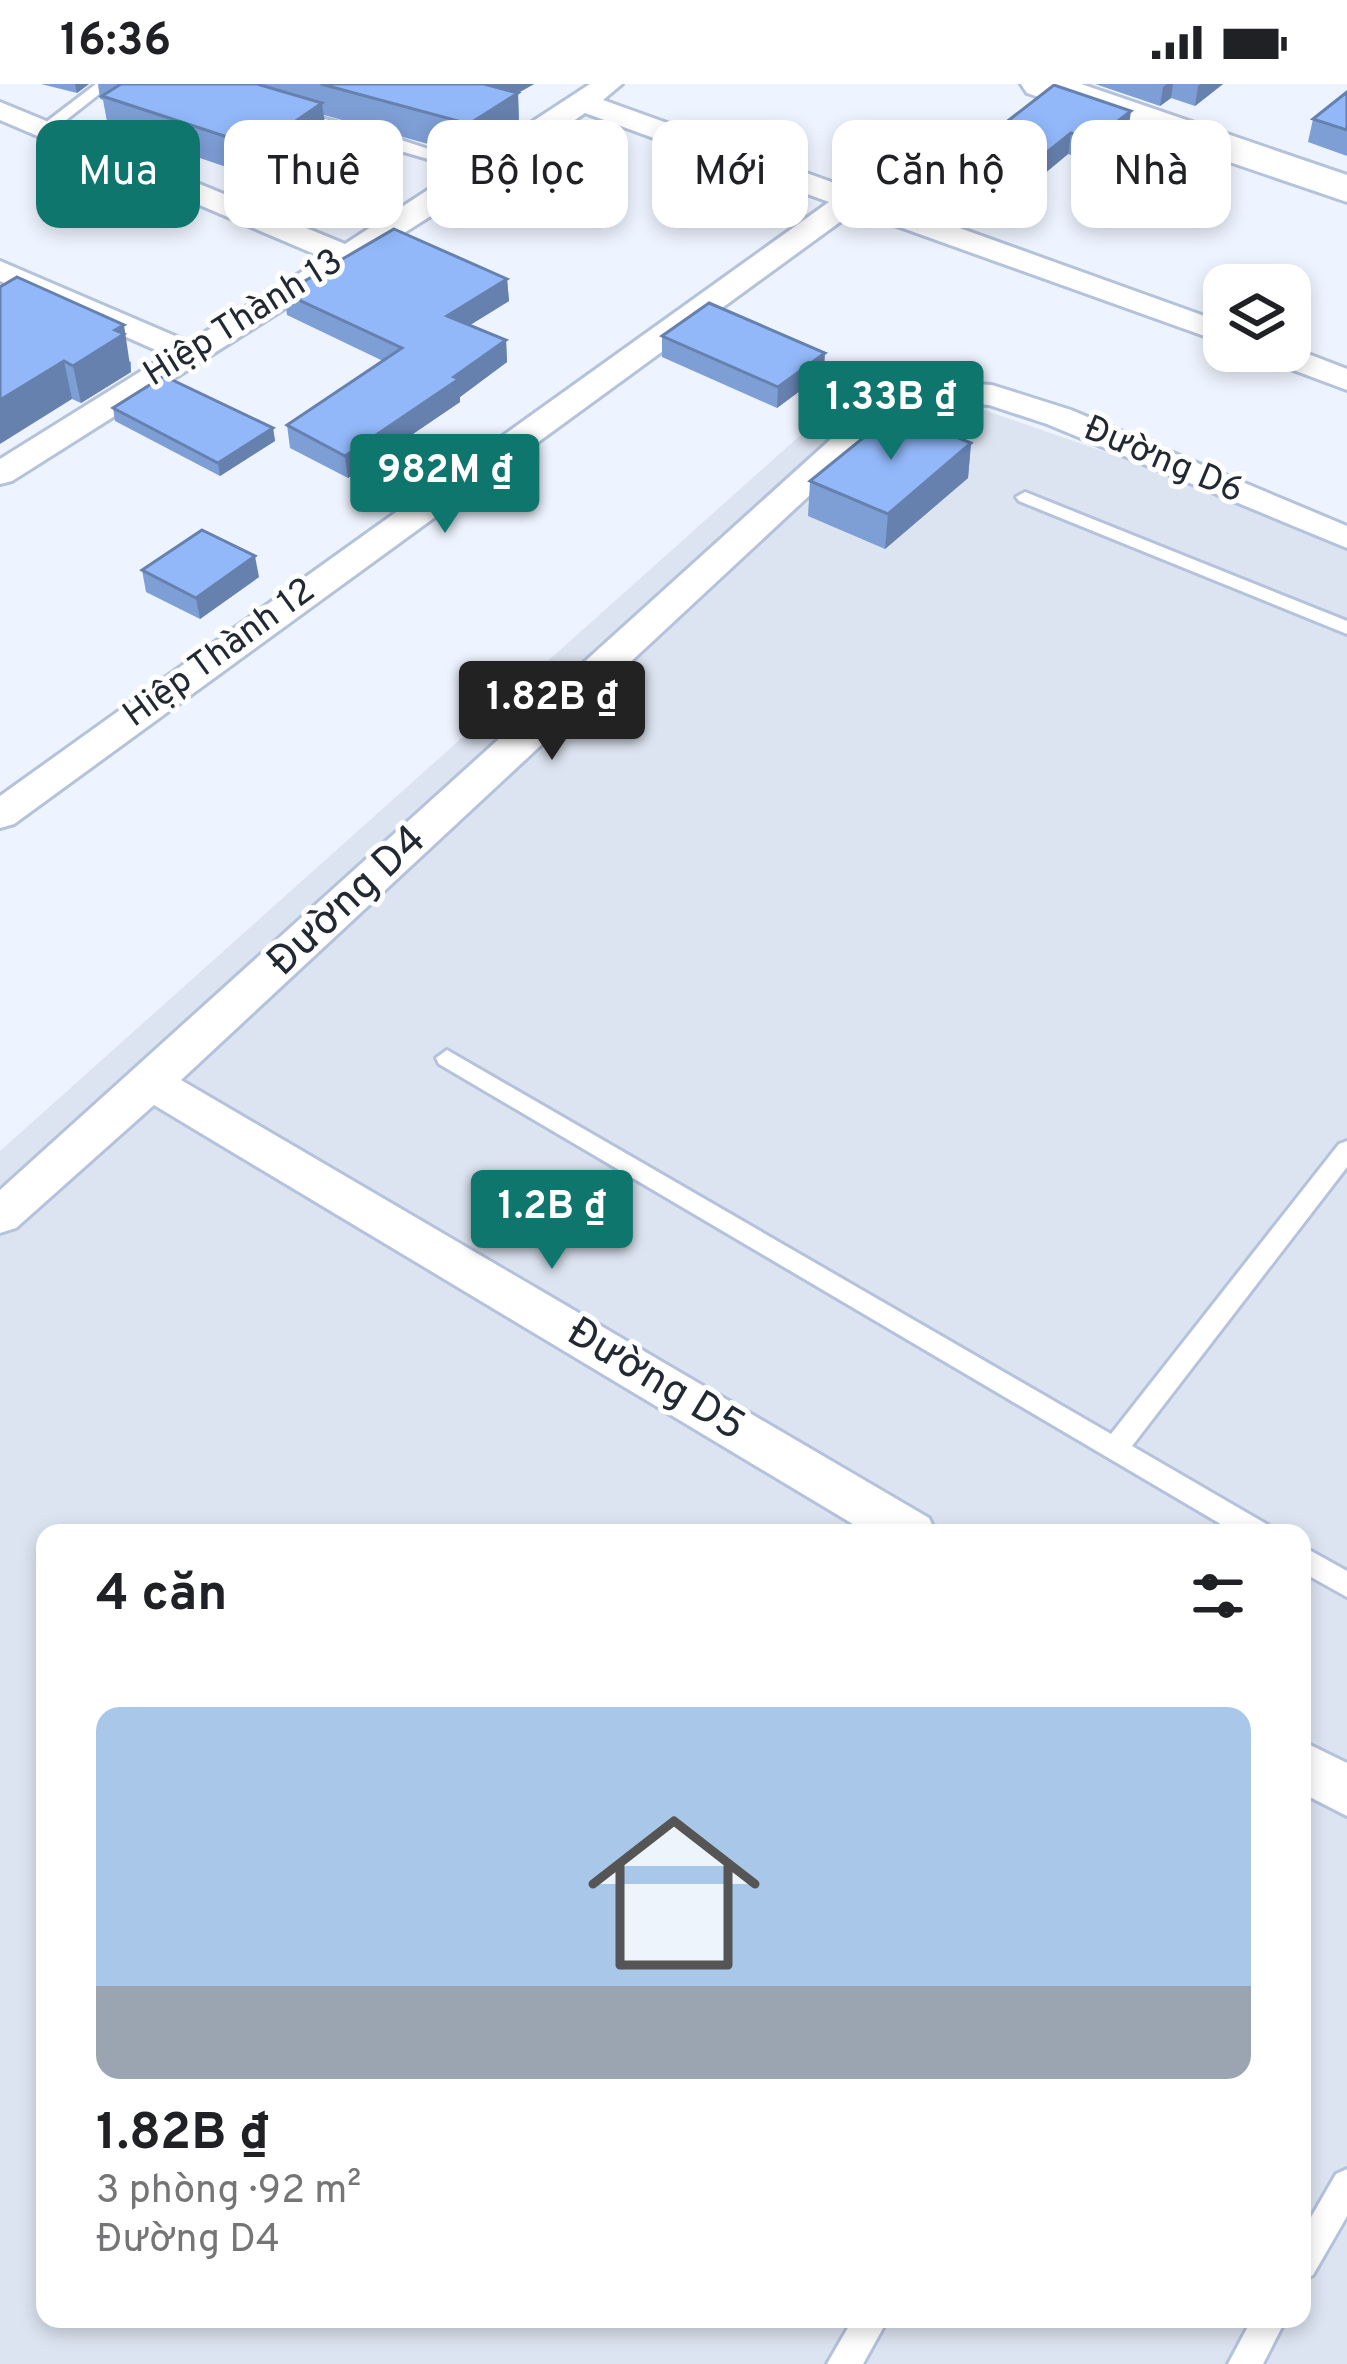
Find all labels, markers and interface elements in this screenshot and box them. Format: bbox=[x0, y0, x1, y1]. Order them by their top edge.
text: 16:36 bbox=[60, 14, 171, 71]
chip: Mua bbox=[36, 120, 200, 228]
chip: Thuê bbox=[224, 120, 403, 228]
chip: Bộ lọc bbox=[427, 120, 628, 228]
chip: Mới bbox=[652, 120, 808, 228]
chip: Căn hộ bbox=[832, 120, 1047, 228]
chip: Nhà bbox=[1071, 120, 1231, 228]
street label: Hiệp Thành 13 bbox=[136, 240, 352, 398]
map controls bbox=[1203, 264, 1311, 372]
button: layers bbox=[1203, 264, 1311, 372]
pin: 1.33B ₫ bbox=[780, 361, 1002, 463]
text: 1.33B ₫ bbox=[825, 375, 957, 424]
street label: Đường D6 bbox=[1076, 407, 1250, 515]
pin: 982M ₫ bbox=[347, 434, 543, 536]
text: 982M ₫ bbox=[377, 448, 513, 497]
street label: Hiệp Thành 12 bbox=[115, 569, 325, 739]
pin: 1.82B ₫ bbox=[441, 661, 663, 763]
text: 1.82B ₫ bbox=[486, 675, 618, 724]
street label: Đường D4 bbox=[257, 815, 439, 989]
pin: 1.2B ₫ bbox=[454, 1170, 650, 1272]
text: 1.2B ₫ bbox=[498, 1184, 606, 1233]
street label: Đường D5 bbox=[556, 1307, 754, 1455]
icon: filters bbox=[1185, 1563, 1251, 1629]
text: 4 căn bbox=[96, 1564, 227, 1629]
icon: home bbox=[566, 1785, 782, 2001]
text: 1.82B ₫ bbox=[96, 2103, 269, 2168]
text: 3 phòng · 92 m² bbox=[96, 2168, 361, 2217]
text: Đường D4 bbox=[96, 2217, 280, 2266]

